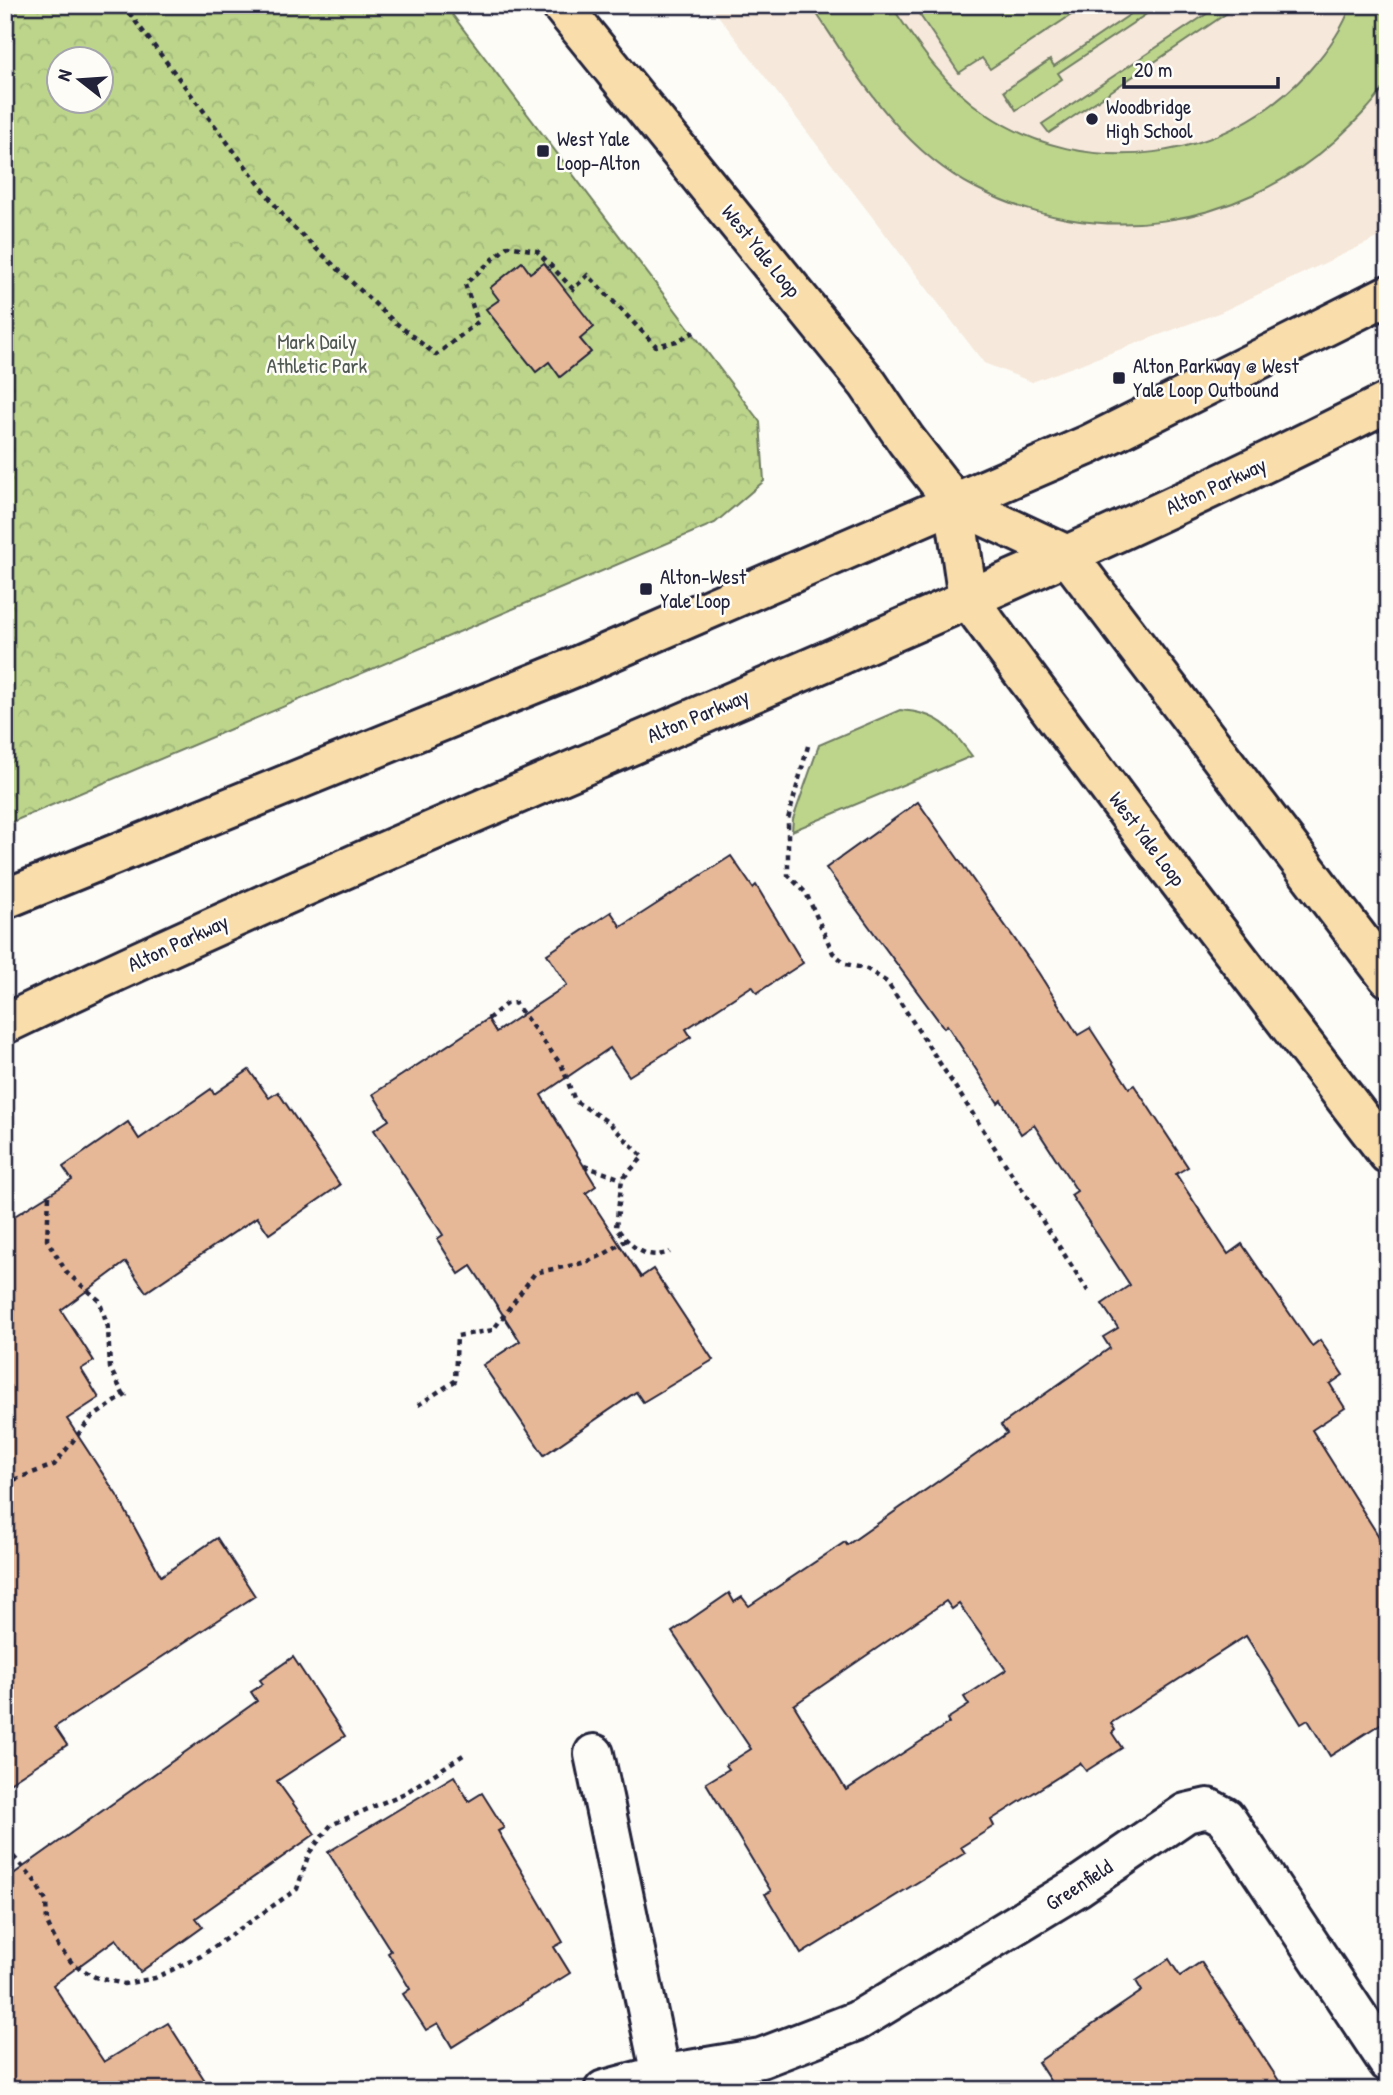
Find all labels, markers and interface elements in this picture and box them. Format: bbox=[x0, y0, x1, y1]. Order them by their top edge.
north arrow bbox=[46, 46, 116, 116]
scale bar bbox=[1124, 46, 1278, 90]
text: 20 m bbox=[1134, 55, 1172, 84]
text: N bbox=[50, 66, 78, 84]
place label: Woodbridge High School bbox=[1106, 92, 1193, 145]
marker: Woodbridge High School bbox=[1084, 111, 1100, 127]
place label: West Yale Loop-Alton bbox=[557, 124, 640, 177]
marker: West Yale Loop-Alton bbox=[535, 143, 551, 159]
street label: West Yale Loop bbox=[715, 198, 808, 303]
park label: Mark Daily Athletic Park bbox=[267, 327, 367, 380]
place label: Alton Parkway @ West Yale Loop Outbound bbox=[1133, 351, 1299, 404]
marker: Alton Parkway @ West Yale Loop Outbound bbox=[1111, 370, 1127, 386]
street label: Alton Parkway bbox=[1161, 450, 1271, 521]
place label: Alton-West Yale Loop bbox=[660, 562, 747, 615]
marker: Alton-West Yale Loop bbox=[638, 581, 654, 597]
street label: Alton Parkway bbox=[643, 681, 753, 750]
street label: West Yale Loop bbox=[1102, 785, 1193, 892]
street label: Alton Parkway bbox=[123, 907, 233, 978]
street label: Greenfield bbox=[1039, 1852, 1118, 1917]

